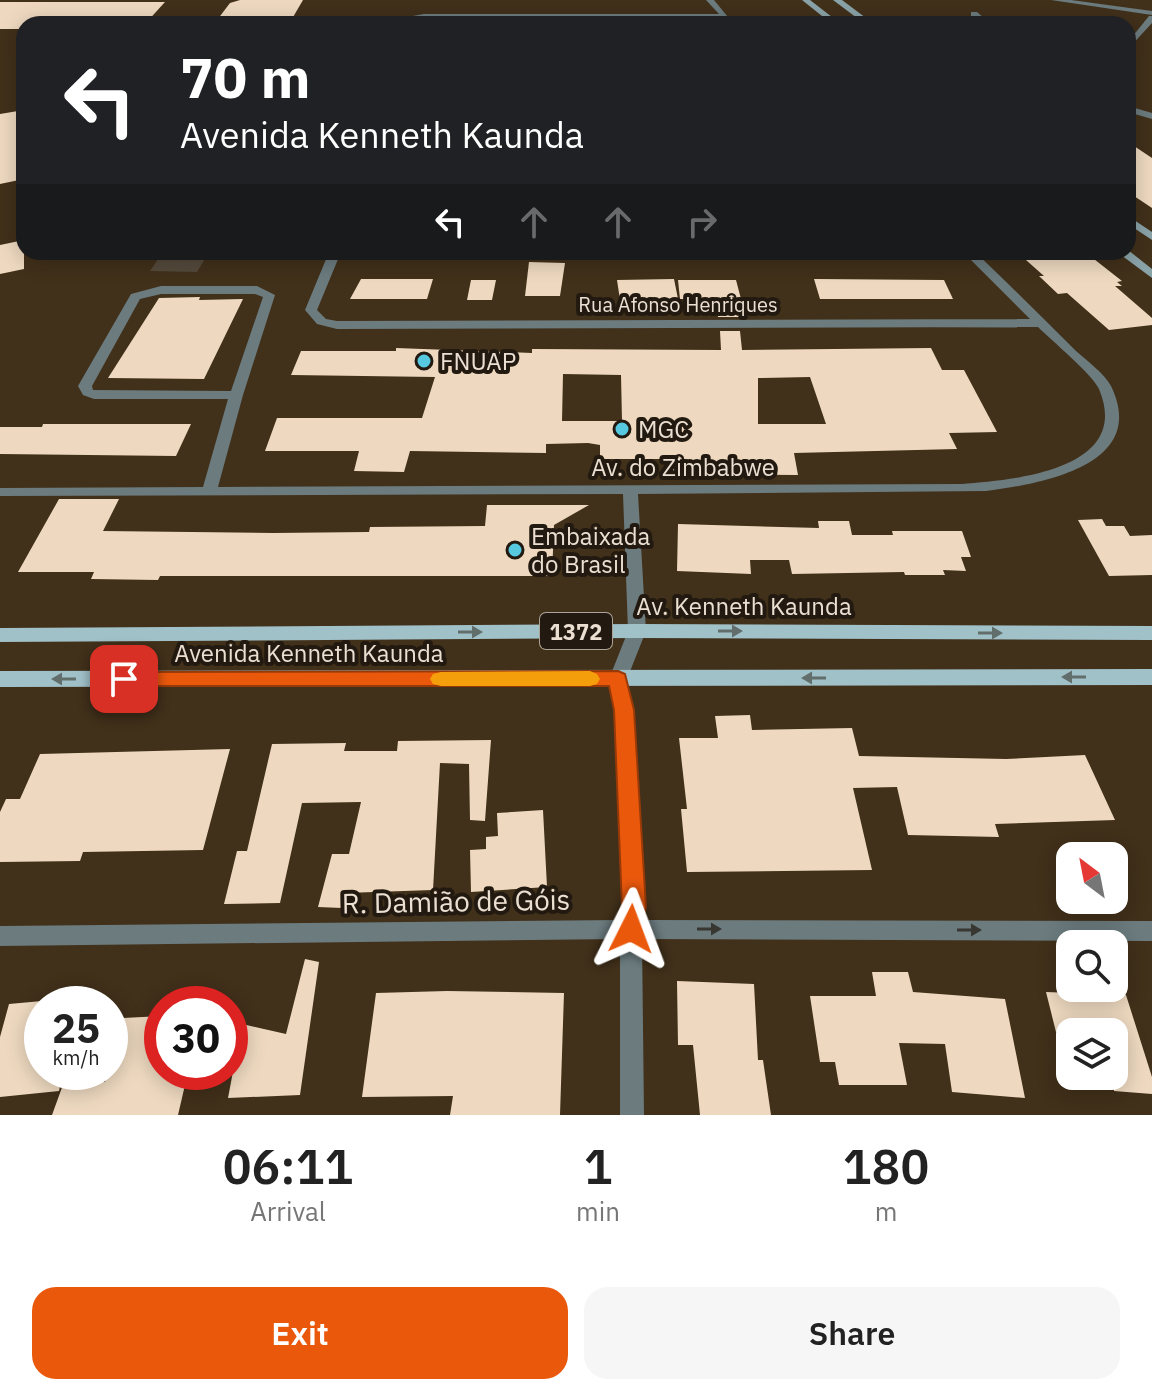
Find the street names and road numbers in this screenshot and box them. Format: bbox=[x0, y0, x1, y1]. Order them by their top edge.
street label: Rua Afonso Henriques bbox=[578, 291, 778, 318]
street label: Av. do Zimbabwe bbox=[591, 451, 775, 483]
street label: Av. Kenneth Kaunda bbox=[636, 590, 852, 622]
road number: 1372 bbox=[540, 613, 612, 649]
street label: Avenida Kenneth Kaunda bbox=[174, 637, 444, 669]
street label: R. Damião de Góis bbox=[341, 881, 571, 921]

